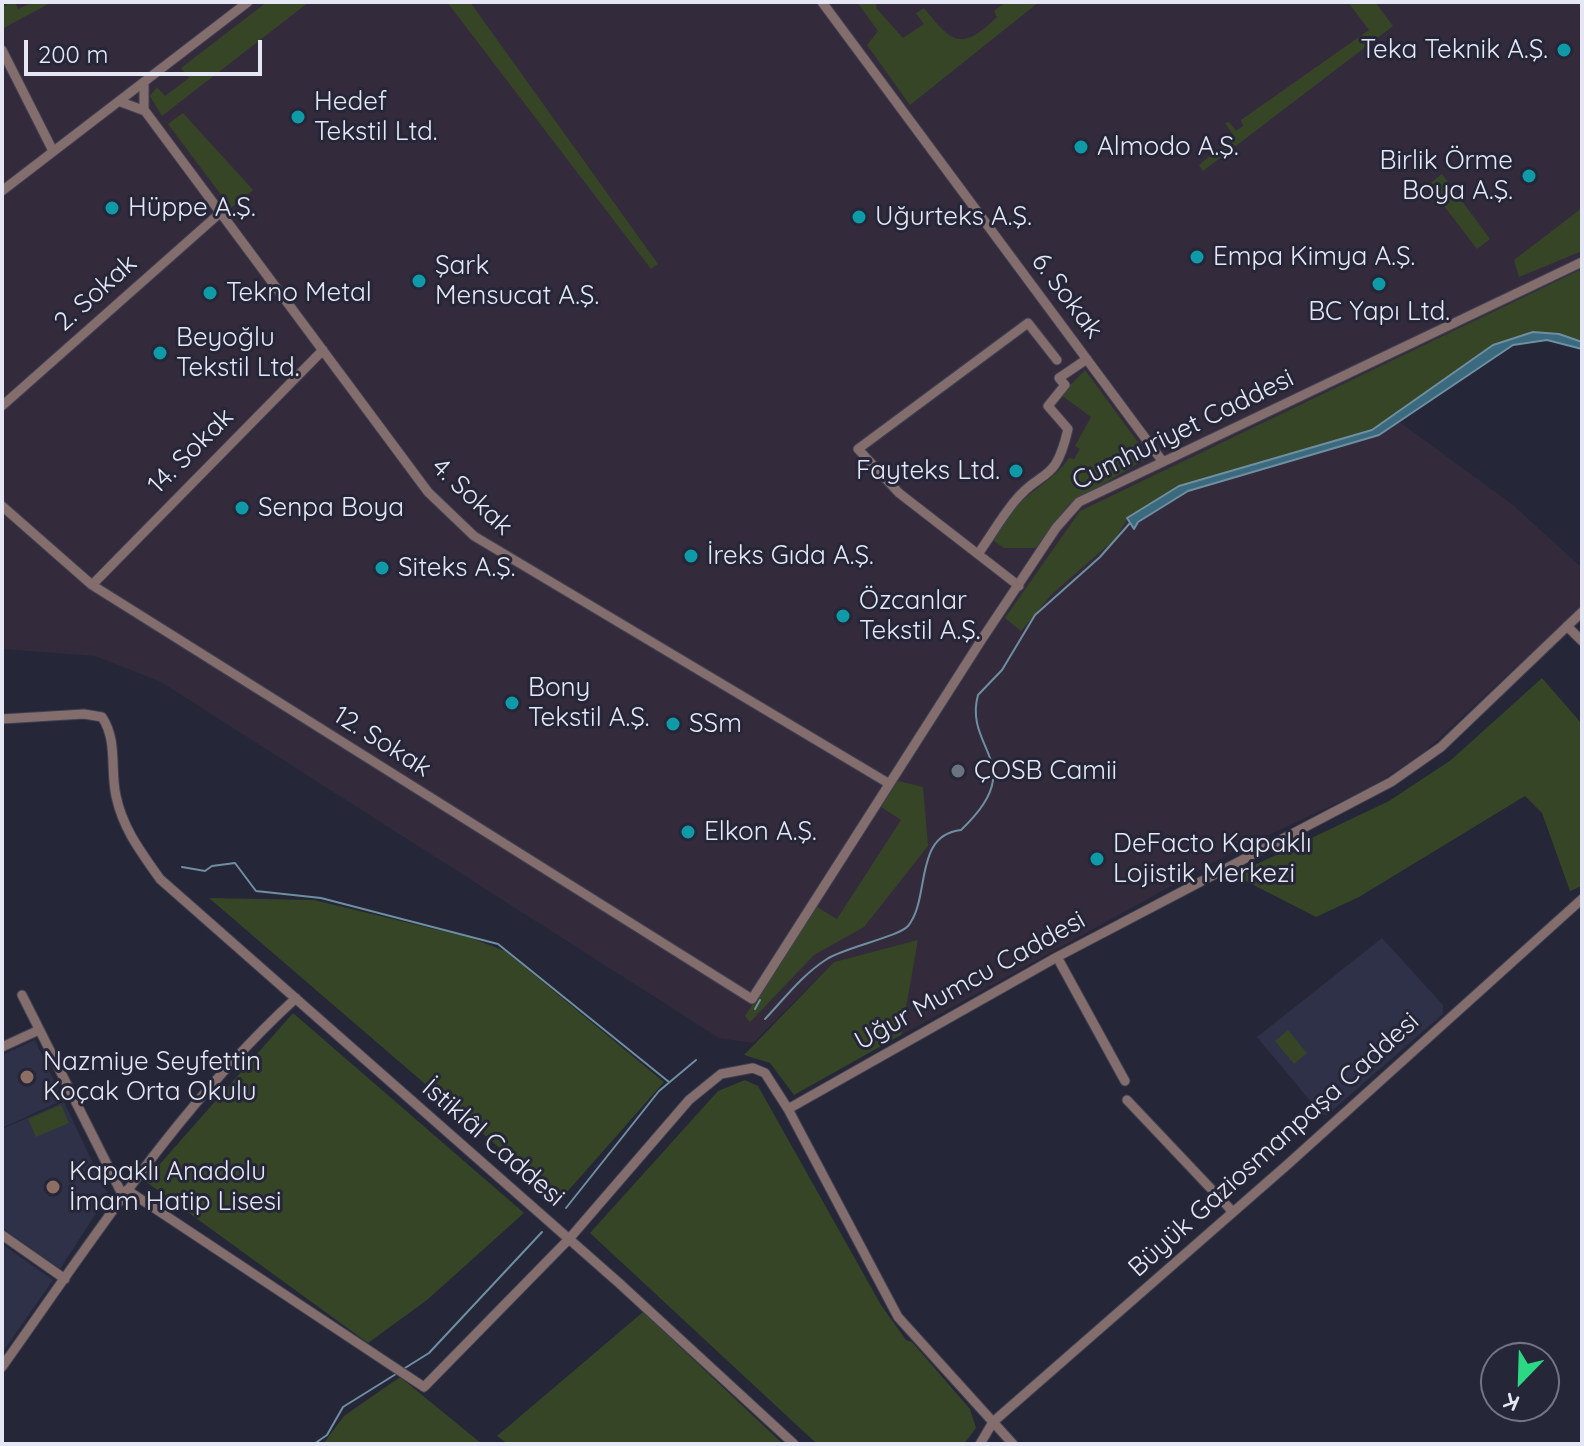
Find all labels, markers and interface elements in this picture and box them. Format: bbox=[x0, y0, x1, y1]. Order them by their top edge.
scale bar bbox=[28, 24, 266, 74]
place label: Teka Teknik A.Ş. bbox=[1360, 34, 1548, 66]
text: 200 m bbox=[38, 39, 108, 69]
marker: Teka Teknik A.Ş. bbox=[1555, 41, 1573, 59]
place label: Hedef Tekstil Ltd. bbox=[314, 86, 438, 148]
marker: Hedef Tekstil Ltd. bbox=[289, 108, 307, 126]
place label: Almodo A.Ş. bbox=[1097, 131, 1239, 163]
marker: Almodo A.Ş. bbox=[1072, 138, 1090, 156]
place label: Birlik Örme Boya A.Ş. bbox=[1380, 145, 1513, 206]
marker: Birlik Örme Boya A.Ş. bbox=[1520, 167, 1538, 185]
place label: Hüppe A.Ş. bbox=[128, 192, 256, 224]
marker: Hüppe A.Ş. bbox=[103, 199, 121, 217]
place label: Uğurteks A.Ş. bbox=[875, 201, 1032, 233]
marker: Uğurteks A.Ş. bbox=[850, 208, 868, 226]
place label: Empa Kimya A.Ş. bbox=[1213, 241, 1415, 273]
street label: 6. Sokak bbox=[1025, 247, 1109, 345]
street label: 2. Sokak bbox=[48, 248, 144, 338]
marker: Empa Kimya A.Ş. bbox=[1188, 248, 1206, 266]
place label: Şark Mensucat A.Ş. bbox=[435, 250, 599, 312]
marker: Şark Mensucat A.Ş. bbox=[410, 272, 428, 290]
marker: BC Yapı Ltd. bbox=[1370, 275, 1388, 293]
place label: Tekno Metal bbox=[226, 277, 372, 309]
marker: Tekno Metal bbox=[201, 284, 219, 302]
place label: BC Yapı Ltd. bbox=[1308, 296, 1450, 328]
place label: Beyoğlu Tekstil Ltd. bbox=[176, 322, 300, 384]
marker: Beyoğlu Tekstil Ltd. bbox=[151, 344, 169, 362]
street label: Cumhuriyet Caddesi bbox=[1067, 363, 1299, 497]
street label: 14. Sokak bbox=[142, 402, 240, 500]
street label: 4. Sokak bbox=[425, 452, 519, 542]
place label: Fayteks Ltd. bbox=[856, 455, 1000, 487]
marker: Fayteks Ltd. bbox=[1007, 462, 1025, 480]
place label: Senpa Boya bbox=[258, 492, 404, 524]
marker: Senpa Boya bbox=[233, 499, 251, 517]
place label: İreks Gıda A.Ş. bbox=[707, 540, 874, 572]
marker: İreks Gıda A.Ş. bbox=[682, 547, 700, 565]
place label: Siteks A.Ş. bbox=[398, 552, 515, 584]
marker: Siteks A.Ş. bbox=[373, 559, 391, 577]
place label: Özcanlar Tekstil A.Ş. bbox=[859, 585, 981, 646]
marker: Özcanlar Tekstil A.Ş. bbox=[834, 607, 852, 625]
place label: Bony Tekstil A.Ş. bbox=[528, 672, 650, 734]
marker: Bony Tekstil A.Ş. bbox=[503, 694, 521, 712]
street label: 12. Sokak bbox=[327, 700, 437, 784]
place label: SSm bbox=[689, 708, 742, 740]
marker: SSm bbox=[664, 715, 682, 733]
place label: ÇOSB Camii bbox=[974, 755, 1117, 787]
marker: ÇOSB Camii bbox=[949, 762, 967, 780]
place label: Elkon A.Ş. bbox=[704, 816, 817, 848]
marker: Elkon A.Ş. bbox=[679, 823, 697, 841]
place label: DeFacto Kapaklı Lojistik Merkezi bbox=[1113, 828, 1312, 890]
marker: DeFacto Kapaklı Lojistik Merkezi bbox=[1088, 850, 1106, 868]
street label: Uğur Mumcu Caddesi bbox=[849, 905, 1091, 1057]
street label: Büyük Gaziosmanpaşa Caddesi bbox=[1122, 1006, 1426, 1284]
place label: Nazmiye Seyfettin Koçak Orta Okulu bbox=[43, 1046, 261, 1108]
marker: Nazmiye Seyfettin Koçak Orta Okulu bbox=[18, 1068, 36, 1086]
street label: İstiklâl Caddesi bbox=[415, 1073, 571, 1213]
place label: Kapaklı Anadolu İmam Hatip Lisesi bbox=[69, 1156, 282, 1218]
marker: Kapaklı Anadolu İmam Hatip Lisesi bbox=[44, 1178, 62, 1196]
north arrow bbox=[1480, 1342, 1560, 1422]
text: K bbox=[1499, 1387, 1524, 1418]

